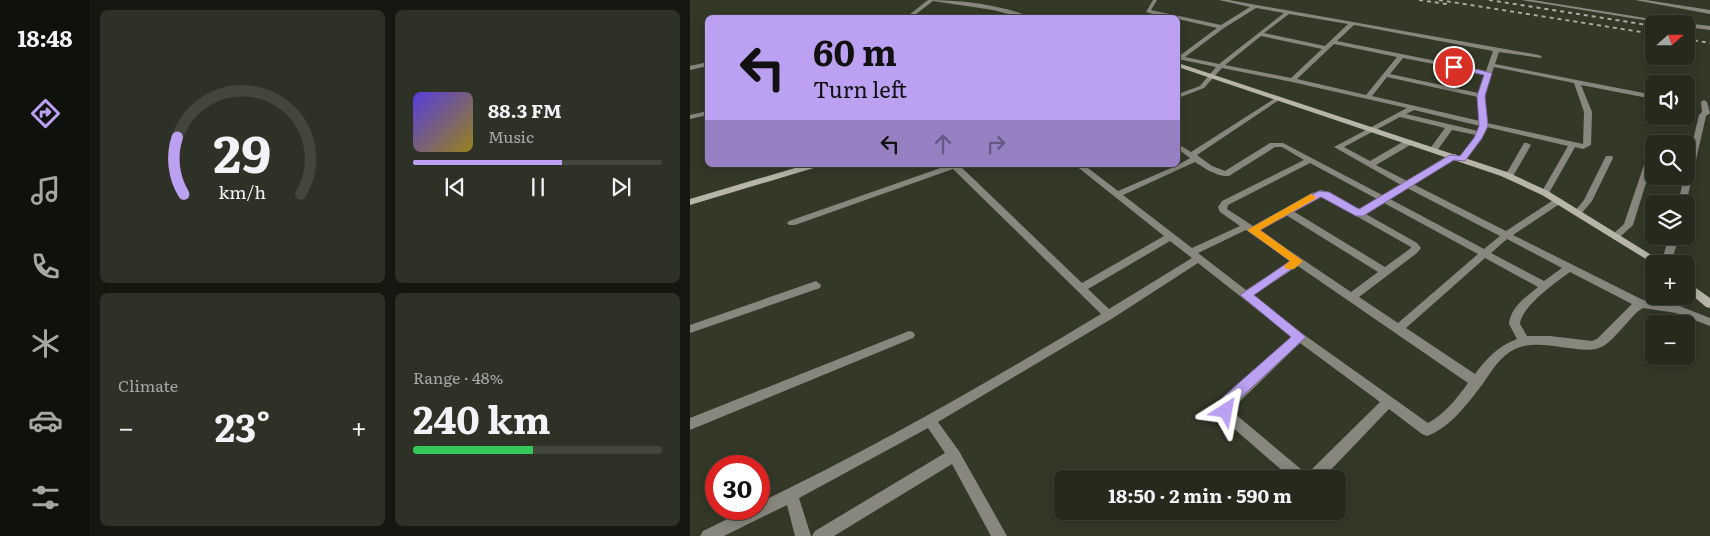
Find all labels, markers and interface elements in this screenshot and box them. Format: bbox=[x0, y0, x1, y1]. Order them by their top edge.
north arrow bbox=[1645, 15, 1695, 65]
map controls bbox=[1645, 15, 1695, 365]
text: 18:48 bbox=[17, 21, 73, 54]
text: 60 m bbox=[813, 25, 897, 77]
icon: left bbox=[730, 35, 795, 100]
pin bbox=[1433, 46, 1475, 88]
icon: arrive bbox=[1440, 53, 1468, 81]
text: Turn left bbox=[813, 72, 907, 105]
button: sound bbox=[1645, 75, 1695, 125]
icon: directions bbox=[28, 96, 63, 131]
text: 88.3 FM bbox=[488, 96, 562, 124]
text: 29 bbox=[214, 112, 271, 189]
text: Music bbox=[488, 124, 534, 148]
icon: left bbox=[876, 130, 904, 158]
icon: ahead bbox=[929, 130, 957, 158]
icon: right bbox=[982, 130, 1010, 158]
button: search bbox=[1645, 135, 1695, 185]
icon: music bbox=[28, 173, 63, 208]
icon: previous bbox=[441, 173, 469, 201]
icon: pause bbox=[524, 173, 552, 201]
icon: next bbox=[607, 173, 635, 201]
text: km/h bbox=[219, 178, 266, 205]
button: layers bbox=[1645, 195, 1695, 245]
icon: phone bbox=[28, 249, 63, 284]
button: + bbox=[1645, 255, 1695, 305]
button: − bbox=[1645, 315, 1695, 365]
icon: climate bbox=[28, 326, 63, 361]
text: Range · 48% bbox=[413, 365, 503, 389]
text: Climate bbox=[118, 373, 178, 397]
position arrow bbox=[1199, 384, 1251, 436]
text: 240 km bbox=[413, 389, 551, 446]
text: 23° bbox=[215, 397, 270, 454]
icon: car bbox=[28, 403, 63, 438]
text: − bbox=[118, 405, 134, 447]
text: + bbox=[351, 405, 367, 447]
speed limit sign: 30 bbox=[705, 455, 770, 520]
icon: filters bbox=[28, 480, 63, 515]
text: 18:50 · 2 min · 590 m bbox=[1108, 481, 1292, 509]

